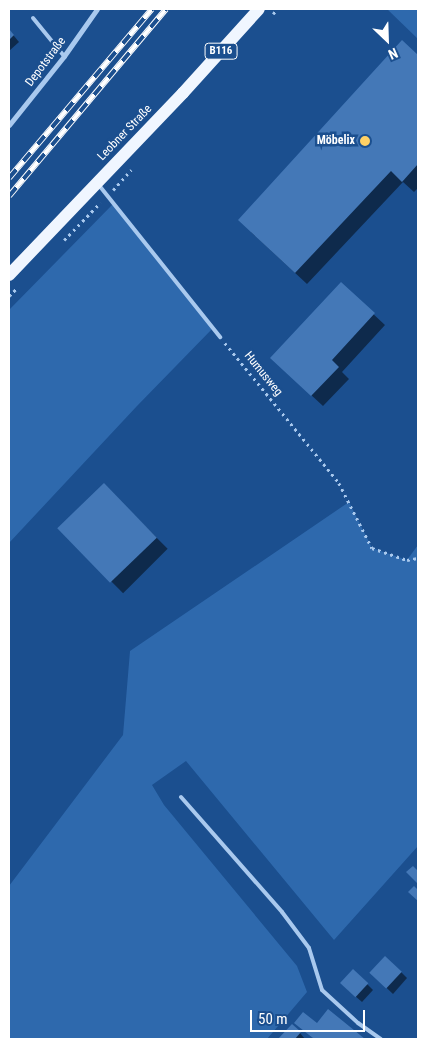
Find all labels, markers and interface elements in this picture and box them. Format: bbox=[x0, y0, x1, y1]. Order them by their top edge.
north arrow bbox=[362, 15, 412, 65]
street label: Depotstraße bbox=[23, 34, 69, 90]
road number: B116 bbox=[204, 42, 238, 59]
text: N bbox=[386, 45, 400, 63]
street label: Leobner Straße bbox=[95, 102, 155, 164]
place label: Möbelix bbox=[317, 134, 355, 148]
marker: Möbelix bbox=[359, 135, 371, 147]
street label: Humusweg bbox=[241, 349, 285, 399]
scale bar bbox=[252, 1000, 367, 1032]
text: 50 m bbox=[258, 1010, 288, 1028]

